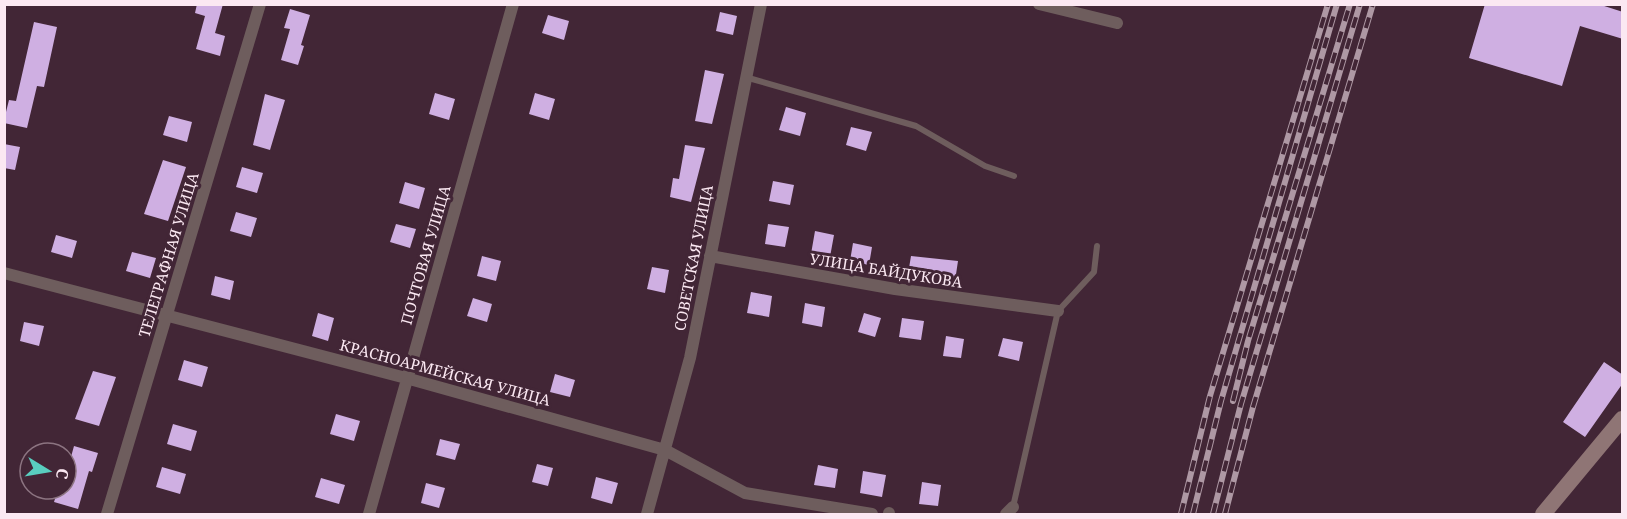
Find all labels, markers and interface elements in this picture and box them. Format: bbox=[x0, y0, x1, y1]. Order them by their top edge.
street label: ТЕЛЕГРАФНАЯ УЛИЦА bbox=[133, 169, 203, 340]
street label: ПОЧТОВАЯ УЛИЦА bbox=[396, 182, 455, 327]
street label: СОВЕТСКАЯ УЛИЦА bbox=[669, 183, 717, 332]
street label: УЛИЦА БАЙДУКОВА bbox=[808, 248, 964, 292]
street label: КРАСНОАРМЕЙСКАЯ УЛИЦА bbox=[338, 334, 553, 410]
north arrow bbox=[18, 441, 78, 501]
text: С bbox=[51, 467, 75, 481]

